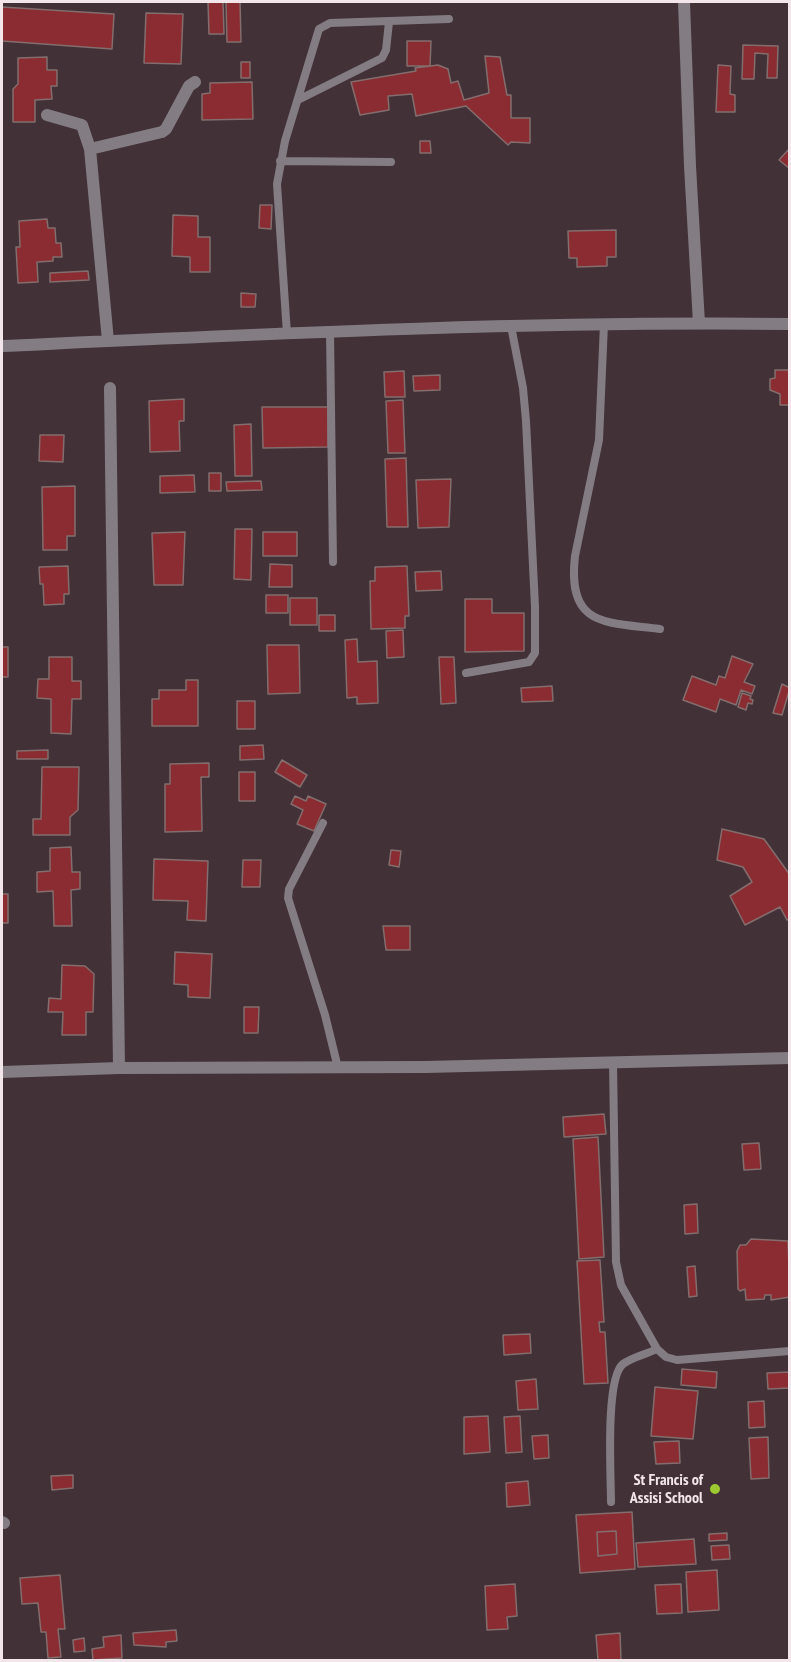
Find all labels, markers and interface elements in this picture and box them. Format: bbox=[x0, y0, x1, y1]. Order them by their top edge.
place label: St Francis of Assisi School bbox=[630, 1470, 703, 1508]
marker: St Francis of Assisi School bbox=[708, 1482, 722, 1496]

